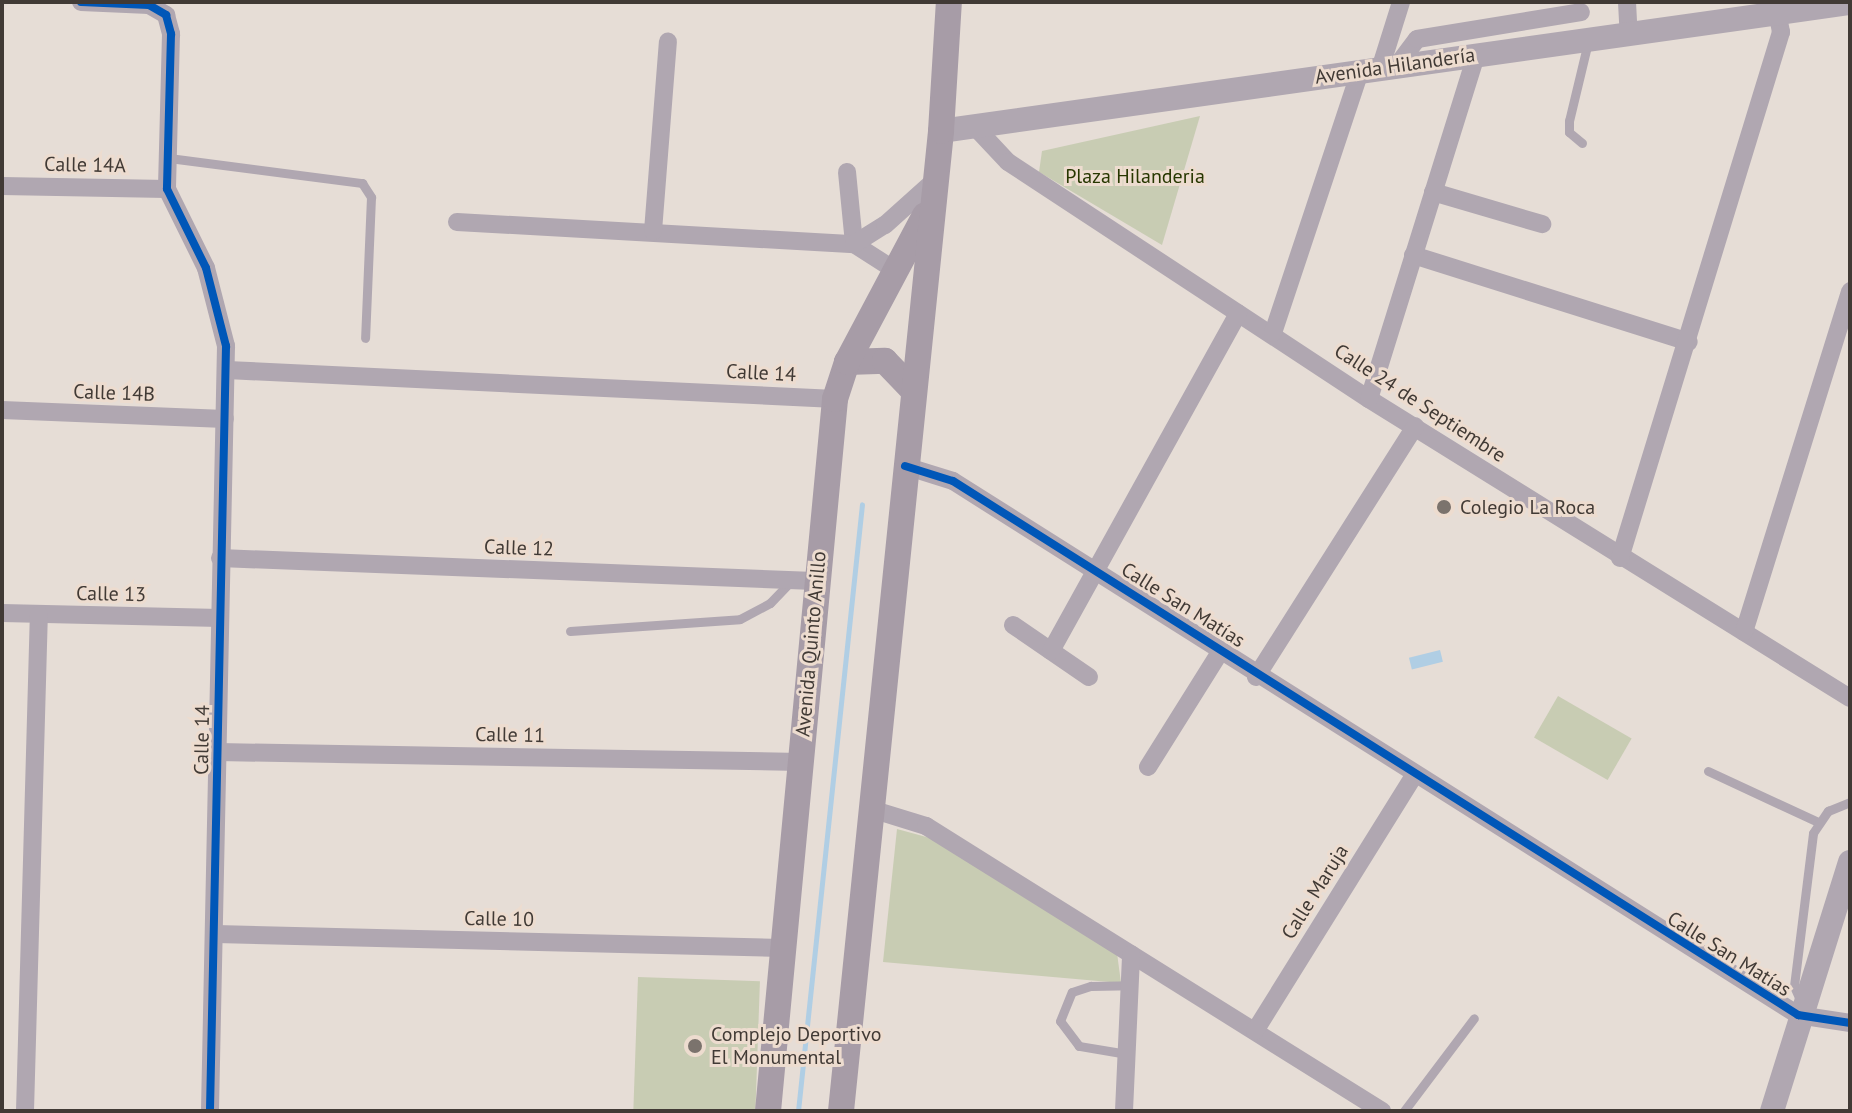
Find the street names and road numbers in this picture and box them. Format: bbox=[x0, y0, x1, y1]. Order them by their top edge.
street label: Avenida Hilandería bbox=[1313, 43, 1477, 89]
street label: Calle 14A bbox=[44, 152, 126, 178]
street label: Calle 24 de Septiembre bbox=[1330, 339, 1510, 467]
street label: Calle 14 bbox=[725, 359, 797, 387]
street label: Calle 14B bbox=[73, 380, 155, 406]
street label: Calle 12 bbox=[484, 535, 554, 561]
street label: Avenida Quinto Anillo bbox=[791, 550, 831, 738]
street label: Calle San Matías bbox=[1117, 557, 1249, 653]
street label: Calle 13 bbox=[76, 581, 146, 607]
street label: Calle 14 bbox=[189, 705, 215, 775]
street label: Calle 11 bbox=[475, 722, 545, 748]
street label: Calle Maruja bbox=[1277, 840, 1353, 944]
street label: Calle 10 bbox=[464, 906, 534, 932]
street label: Calle San Matías bbox=[1663, 906, 1795, 1002]

